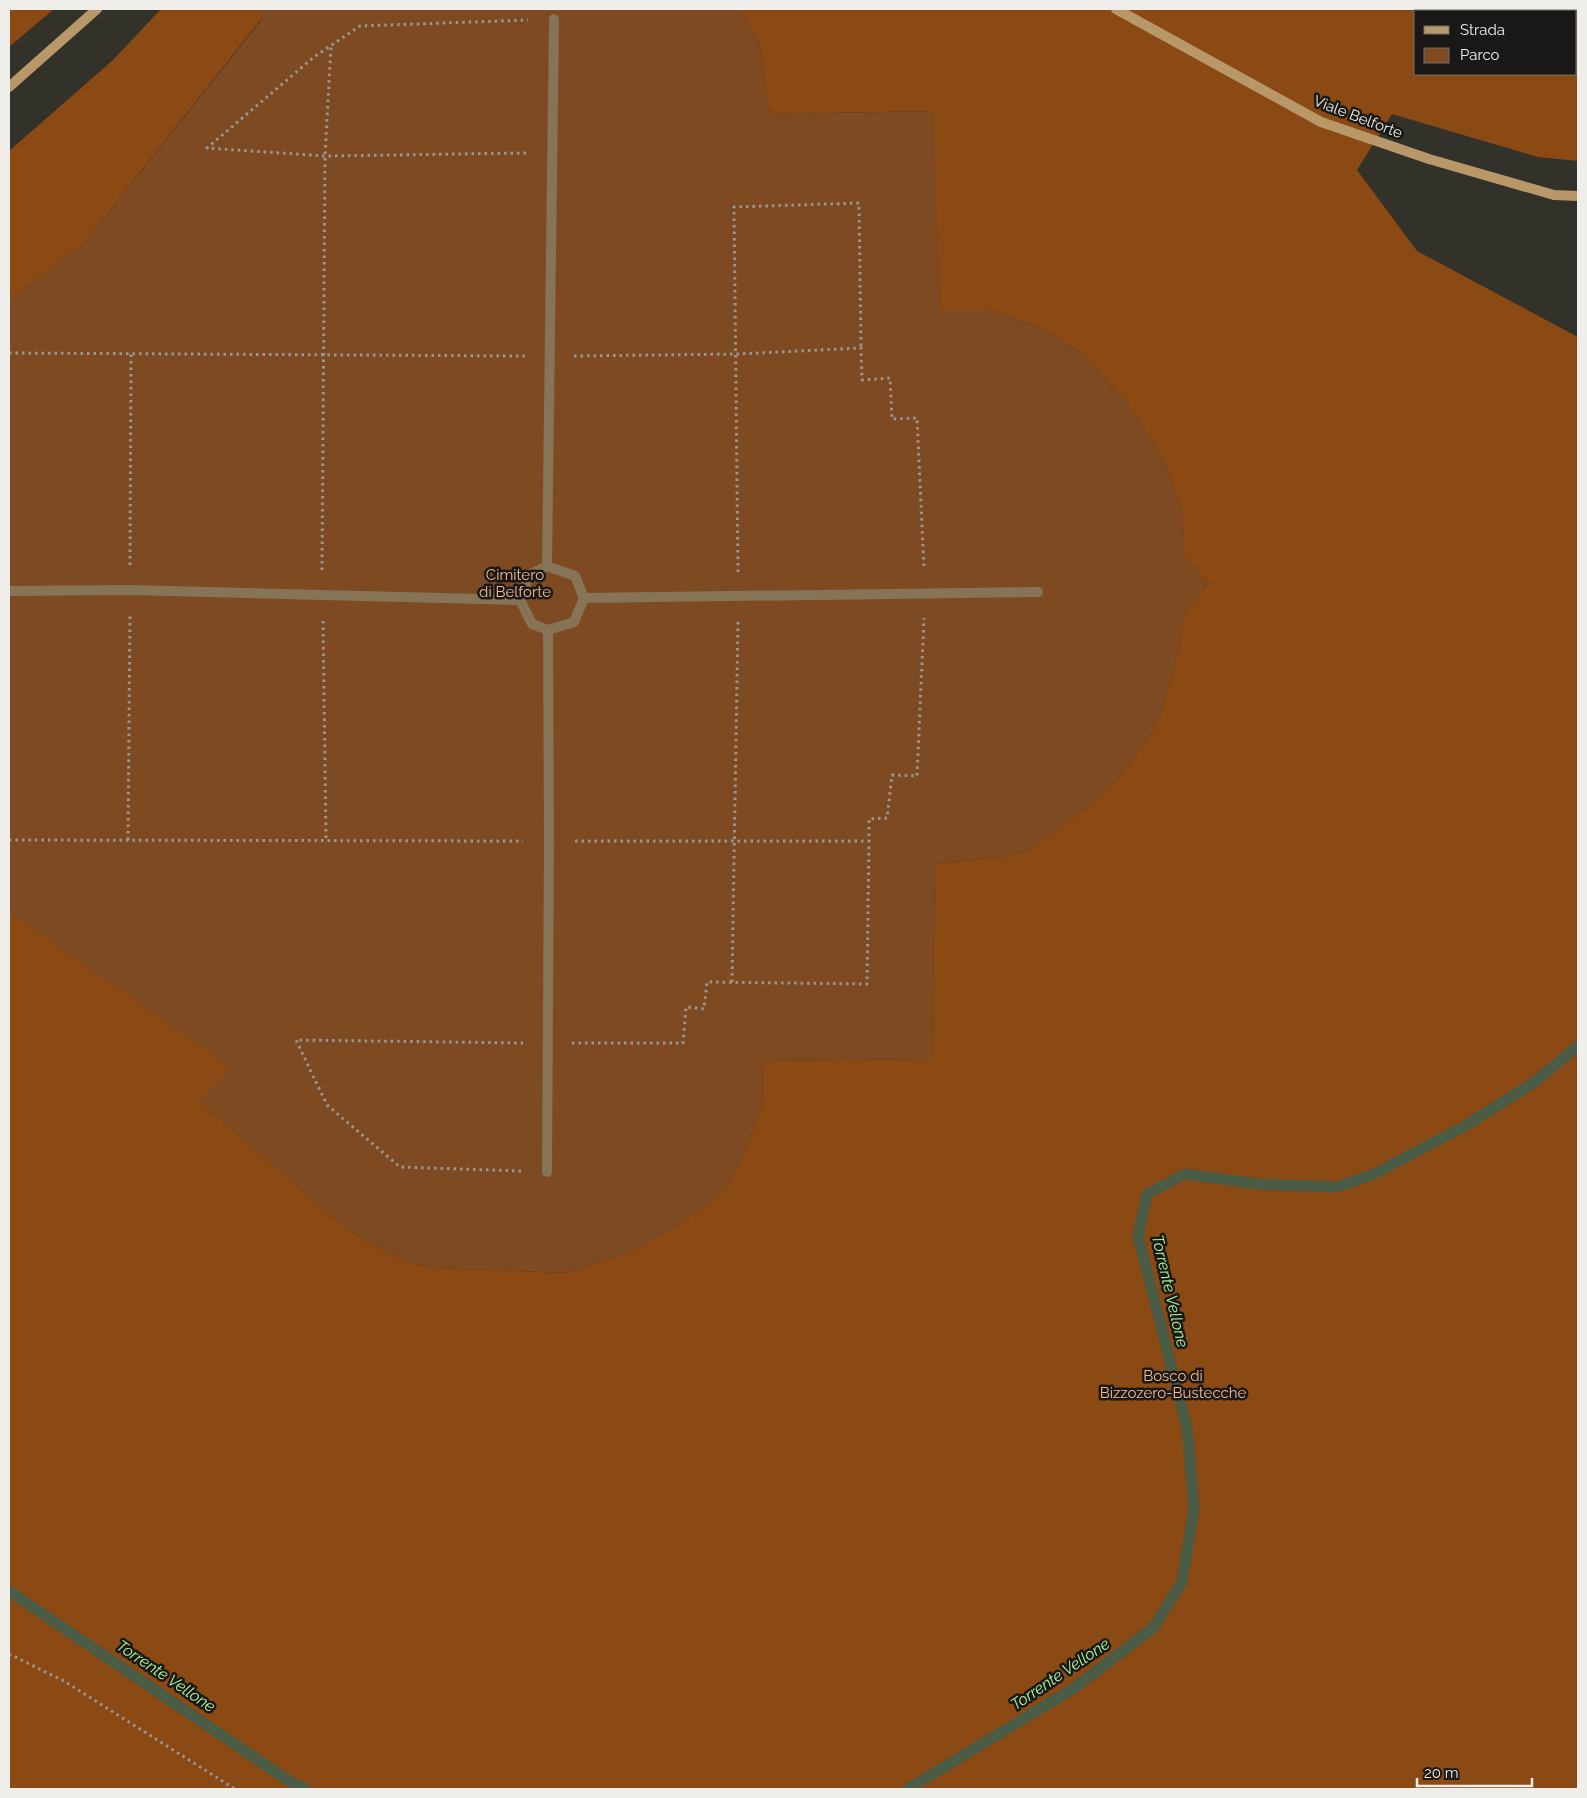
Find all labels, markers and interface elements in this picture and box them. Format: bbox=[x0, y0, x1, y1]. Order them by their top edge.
legend bbox=[1414, 10, 1577, 75]
text: Strada bbox=[1460, 21, 1505, 39]
text: Parco bbox=[1460, 46, 1500, 64]
street label: Viale Belforte bbox=[1311, 92, 1405, 142]
park label: Cimitero di Belforte bbox=[479, 566, 551, 601]
water label: Torrente Vellone bbox=[1148, 1233, 1192, 1350]
park label: Bosco di Bizzozero-Bustecche bbox=[1100, 1367, 1247, 1402]
water label: Torrente Vellone bbox=[1007, 1634, 1113, 1714]
water label: Torrente Vellone bbox=[113, 1636, 219, 1716]
scale bar bbox=[1417, 1756, 1532, 1788]
text: 20 m bbox=[1424, 1764, 1459, 1782]

